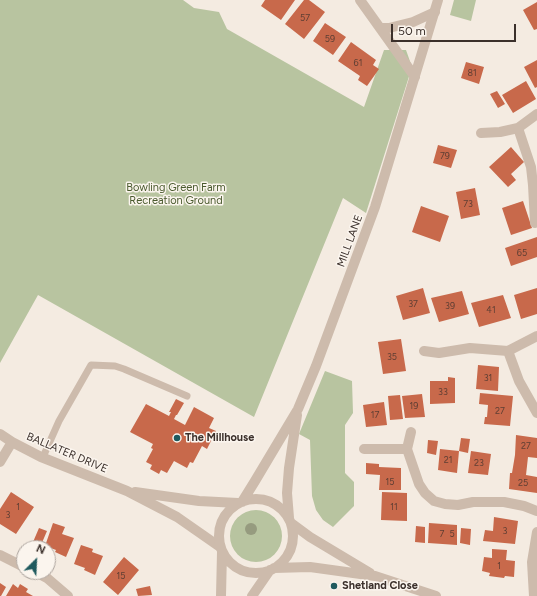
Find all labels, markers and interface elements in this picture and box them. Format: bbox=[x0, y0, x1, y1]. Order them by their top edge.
house number: 57 bbox=[300, 13, 310, 23]
scale bar bbox=[393, 16, 518, 42]
text: 50 m bbox=[398, 24, 426, 38]
house number: 59 bbox=[325, 34, 335, 44]
house number: 61 bbox=[354, 58, 362, 68]
house number: 81 bbox=[467, 68, 477, 78]
house number: 79 bbox=[440, 151, 450, 161]
park label: Bowling Green Farm Recreation Ground bbox=[126, 181, 226, 207]
house number: 73 bbox=[463, 199, 473, 209]
street label: MILL LANE bbox=[334, 213, 366, 269]
house number: 65 bbox=[517, 248, 527, 258]
house number: 37 bbox=[408, 299, 418, 309]
house number: 39 bbox=[445, 301, 455, 311]
house number: 41 bbox=[486, 305, 496, 315]
house number: 35 bbox=[387, 352, 397, 362]
house number: 31 bbox=[484, 373, 492, 383]
house number: 33 bbox=[438, 387, 448, 397]
house number: 19 bbox=[410, 401, 418, 411]
house number: 27 bbox=[495, 406, 505, 416]
house number: 17 bbox=[371, 410, 379, 420]
street label: BALLATER DRIVE bbox=[25, 430, 109, 476]
place label: The Millhouse bbox=[185, 431, 254, 445]
marker: The Millhouse bbox=[172, 433, 182, 443]
house number: 27 bbox=[521, 441, 531, 451]
house number: 21 bbox=[444, 455, 452, 465]
house number: 23 bbox=[474, 458, 484, 468]
house number: 15 bbox=[386, 477, 394, 487]
house number: 25 bbox=[518, 478, 528, 488]
house number: 1 bbox=[16, 502, 20, 512]
house number: 11 bbox=[390, 502, 398, 512]
house number: 3 bbox=[6, 510, 10, 520]
house number: 3 bbox=[503, 526, 507, 536]
house number: 7 bbox=[440, 529, 444, 539]
house number: 5 bbox=[449, 529, 455, 539]
north arrow bbox=[16, 540, 56, 580]
text: N bbox=[34, 542, 47, 557]
house number: 1 bbox=[497, 561, 501, 571]
house number: 15 bbox=[117, 571, 125, 581]
place label: Shetland Close bbox=[342, 579, 418, 593]
marker: Shetland Close bbox=[329, 581, 339, 591]

